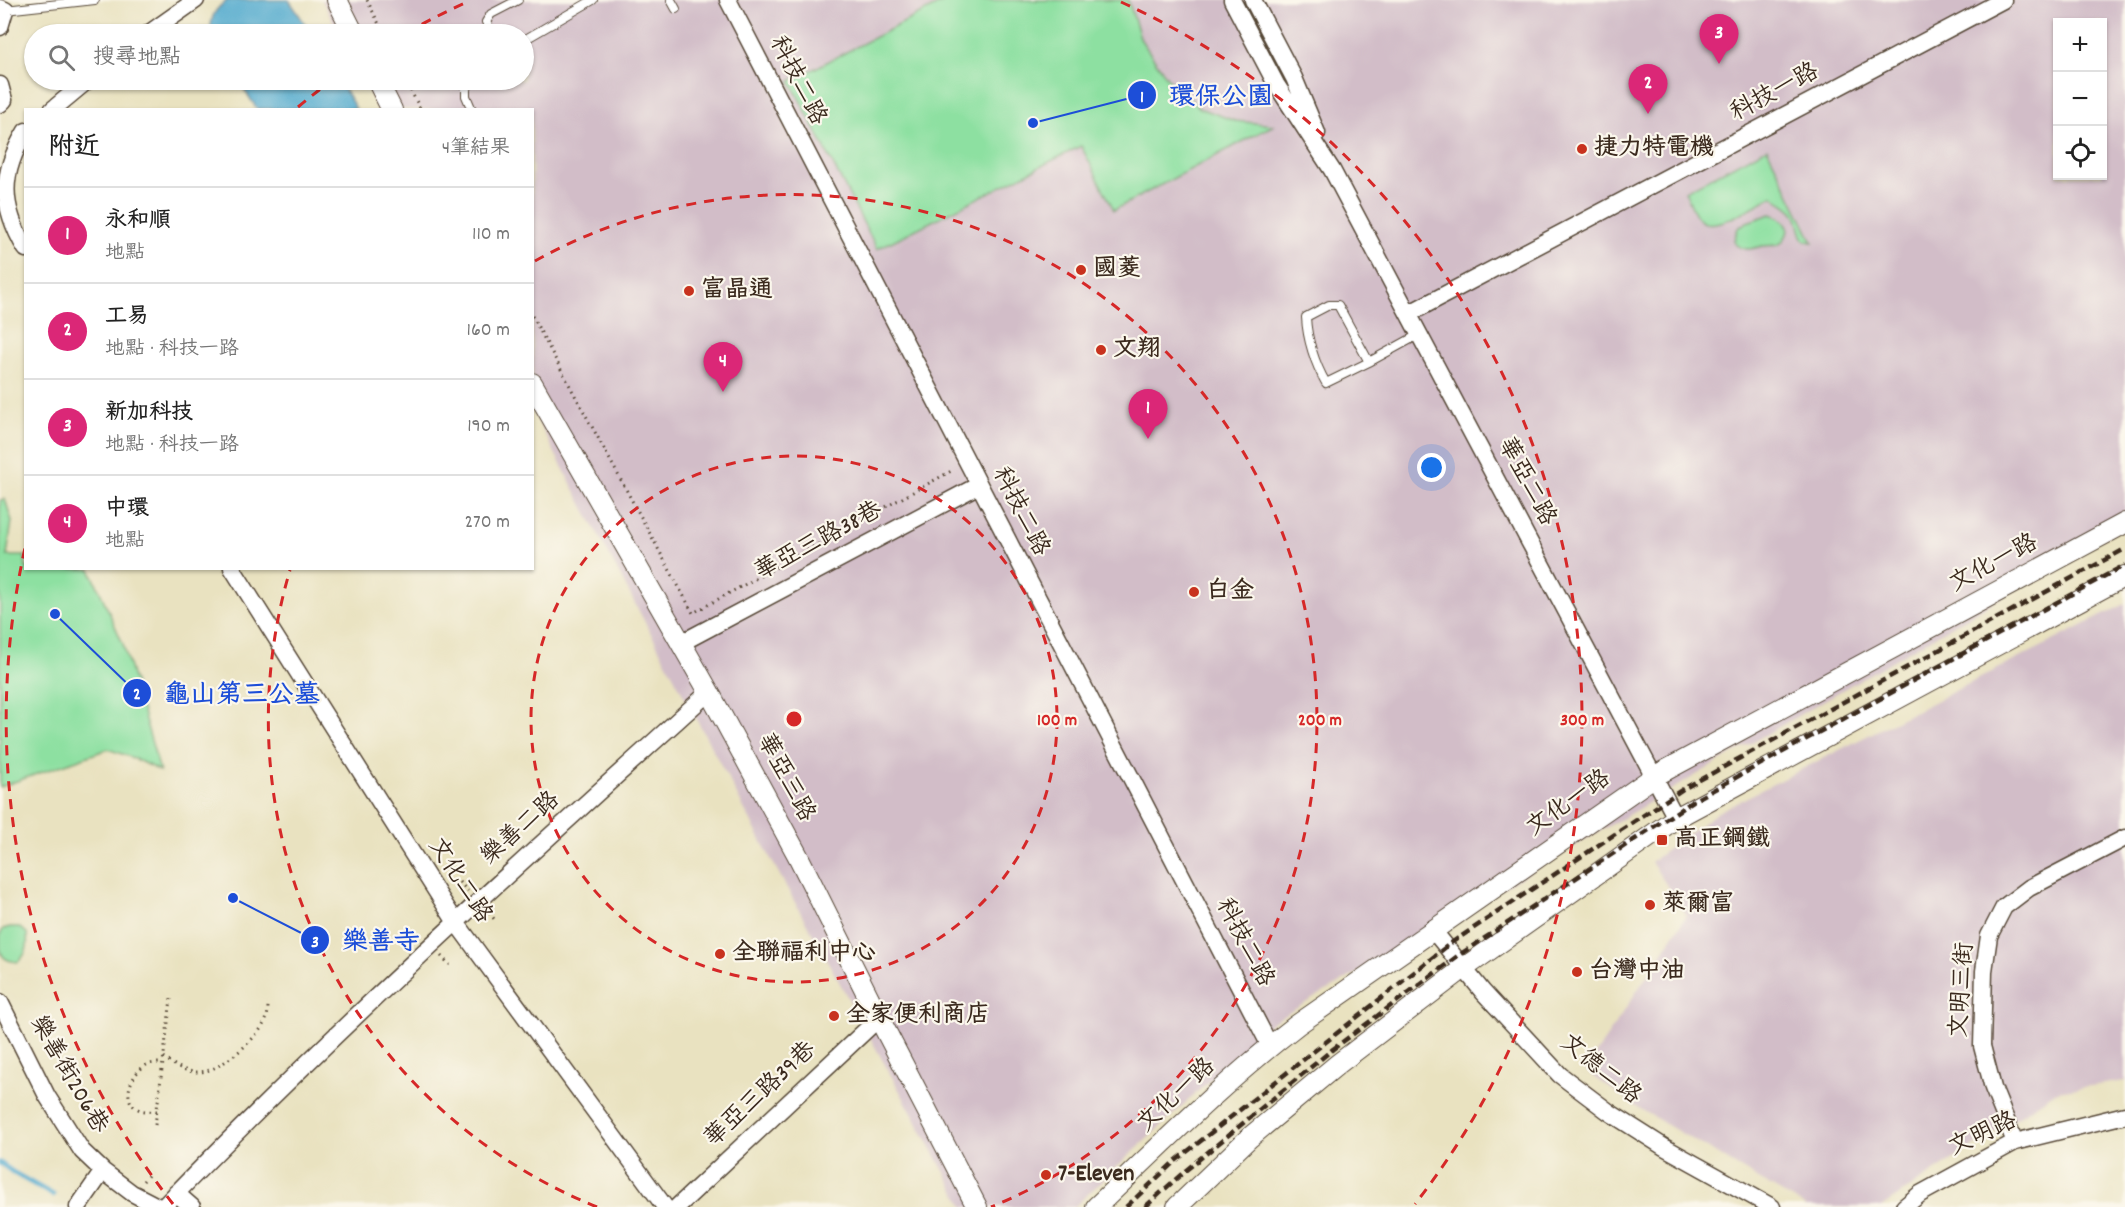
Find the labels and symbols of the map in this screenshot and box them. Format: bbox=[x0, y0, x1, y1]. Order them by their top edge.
pin: 3 bbox=[1700, 14, 1738, 64]
street label: 科技二路 bbox=[760, 31, 834, 131]
street label: 科技一路 bbox=[1725, 55, 1825, 131]
pin: 2 bbox=[1628, 64, 1668, 114]
callout: 環保公園 bbox=[1127, 73, 1285, 117]
text: 環保公園 bbox=[1169, 80, 1273, 117]
text: 1 bbox=[1140, 86, 1144, 111]
place label: 捷力特電機 bbox=[1594, 132, 1714, 166]
marker: 捷力特電機 bbox=[1575, 142, 1589, 156]
place label: 國菱 bbox=[1093, 253, 1141, 287]
marker: 國菱 bbox=[1074, 263, 1088, 277]
place label: 富晶通 bbox=[701, 274, 773, 308]
marker: 富晶通 bbox=[682, 284, 696, 298]
place label: 文翔 bbox=[1113, 333, 1161, 367]
pin: 4 bbox=[704, 342, 742, 392]
marker: 文翔 bbox=[1094, 343, 1108, 357]
pin: 1 bbox=[1128, 390, 1168, 439]
street label: 華亞二路 bbox=[1488, 432, 1564, 532]
your location bbox=[1417, 453, 1446, 482]
street label: 科技二路 bbox=[983, 462, 1057, 562]
street label: 華亞三路38巷 bbox=[749, 494, 889, 590]
street label: 文化一路 bbox=[1944, 526, 2044, 602]
place label: 白金 bbox=[1206, 575, 1254, 609]
marker: 白金 bbox=[1187, 585, 1201, 599]
callout: 龜山第三公墓 bbox=[122, 671, 332, 715]
text: 龜山第三公墓 bbox=[164, 678, 320, 715]
text: 2 bbox=[133, 683, 141, 708]
centre of rings bbox=[784, 709, 804, 729]
text: 100 m bbox=[1037, 709, 1077, 734]
text: 200 m bbox=[1298, 709, 1342, 734]
text: 300 m bbox=[1560, 709, 1604, 734]
street label: 華亞三路 bbox=[747, 728, 823, 828]
street label: 文化一路 bbox=[1520, 763, 1618, 845]
street label: 樂善二路 bbox=[474, 784, 568, 874]
place label: 高正鋼鐵 bbox=[1674, 823, 1770, 857]
street label: 文化二路 bbox=[419, 831, 499, 931]
marker: 高正鋼鐵 bbox=[1655, 833, 1669, 847]
place label: 萊爾富 bbox=[1662, 888, 1734, 922]
street label: 科技二路 bbox=[1206, 893, 1282, 993]
marker: 萊爾富 bbox=[1643, 898, 1657, 912]
callout: 樂善寺 bbox=[300, 918, 432, 962]
text: 樂善寺 bbox=[342, 925, 420, 962]
text: 3 bbox=[311, 931, 319, 956]
place label: 全聯福利中心 bbox=[732, 937, 876, 971]
street label: 文明三街 bbox=[1943, 941, 1983, 1039]
marker: 全聯福利中心 bbox=[713, 947, 727, 961]
place label: 台灣中油 bbox=[1589, 955, 1685, 989]
marker: 台灣中油 bbox=[1570, 965, 1584, 979]
place label: 全家便利商店 bbox=[846, 999, 990, 1033]
marker: 全家便利商店 bbox=[827, 1009, 841, 1023]
street label: 樂善街206巷 bbox=[20, 1010, 116, 1140]
street label: 文德二路 bbox=[1552, 1027, 1648, 1113]
street label: 華亞三路39巷 bbox=[698, 1034, 824, 1156]
street label: 文化一路 bbox=[1130, 1051, 1224, 1141]
street label: 文明路 bbox=[1943, 1104, 2023, 1166]
place label: 7-Eleven bbox=[1058, 1158, 1134, 1192]
marker: 7-Eleven bbox=[1039, 1168, 1053, 1182]

